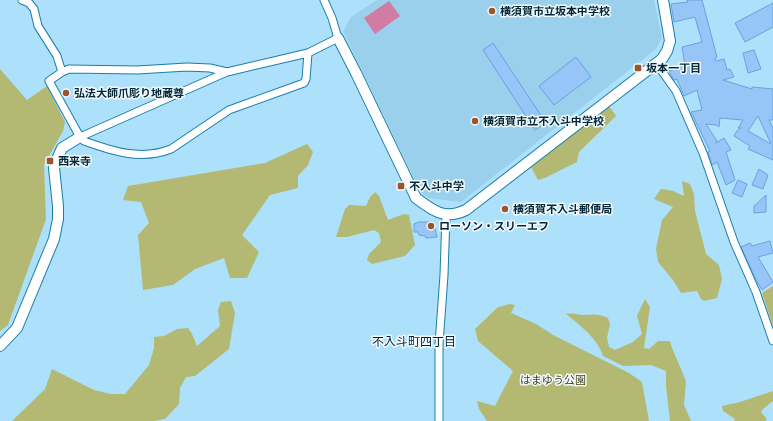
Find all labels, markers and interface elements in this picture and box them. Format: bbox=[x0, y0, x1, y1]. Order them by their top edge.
place label: 横須賀市立坂本中学校 bbox=[500, 5, 610, 17]
marker: 横須賀市立坂本中学校 bbox=[487, 6, 497, 16]
place label: 坂本一丁目 bbox=[646, 62, 701, 74]
marker: 坂本一丁目 bbox=[633, 63, 643, 73]
place label: 弘法大師爪彫り地蔵尊 bbox=[74, 87, 184, 99]
marker: 弘法大師爪彫り地蔵尊 bbox=[61, 88, 71, 98]
place label: 横須賀市立不入斗中学校 bbox=[483, 115, 604, 127]
marker: 横須賀市立不入斗中学校 bbox=[470, 116, 480, 126]
place label: 西来寺 bbox=[58, 155, 91, 167]
marker: 西来寺 bbox=[45, 156, 55, 166]
place label: 不入斗中学 bbox=[409, 180, 464, 192]
marker: 不入斗中学 bbox=[396, 181, 406, 191]
place label: 横須賀不入斗郵便局 bbox=[513, 203, 612, 215]
marker: 横須賀不入斗郵便局 bbox=[500, 204, 510, 214]
place label: ローソン・スリーエフ bbox=[439, 220, 549, 232]
marker: ローソン・スリーエフ bbox=[426, 221, 436, 231]
district label: 不入斗町四丁目 bbox=[372, 335, 456, 349]
park label: はまゆう公園 bbox=[520, 374, 586, 386]

